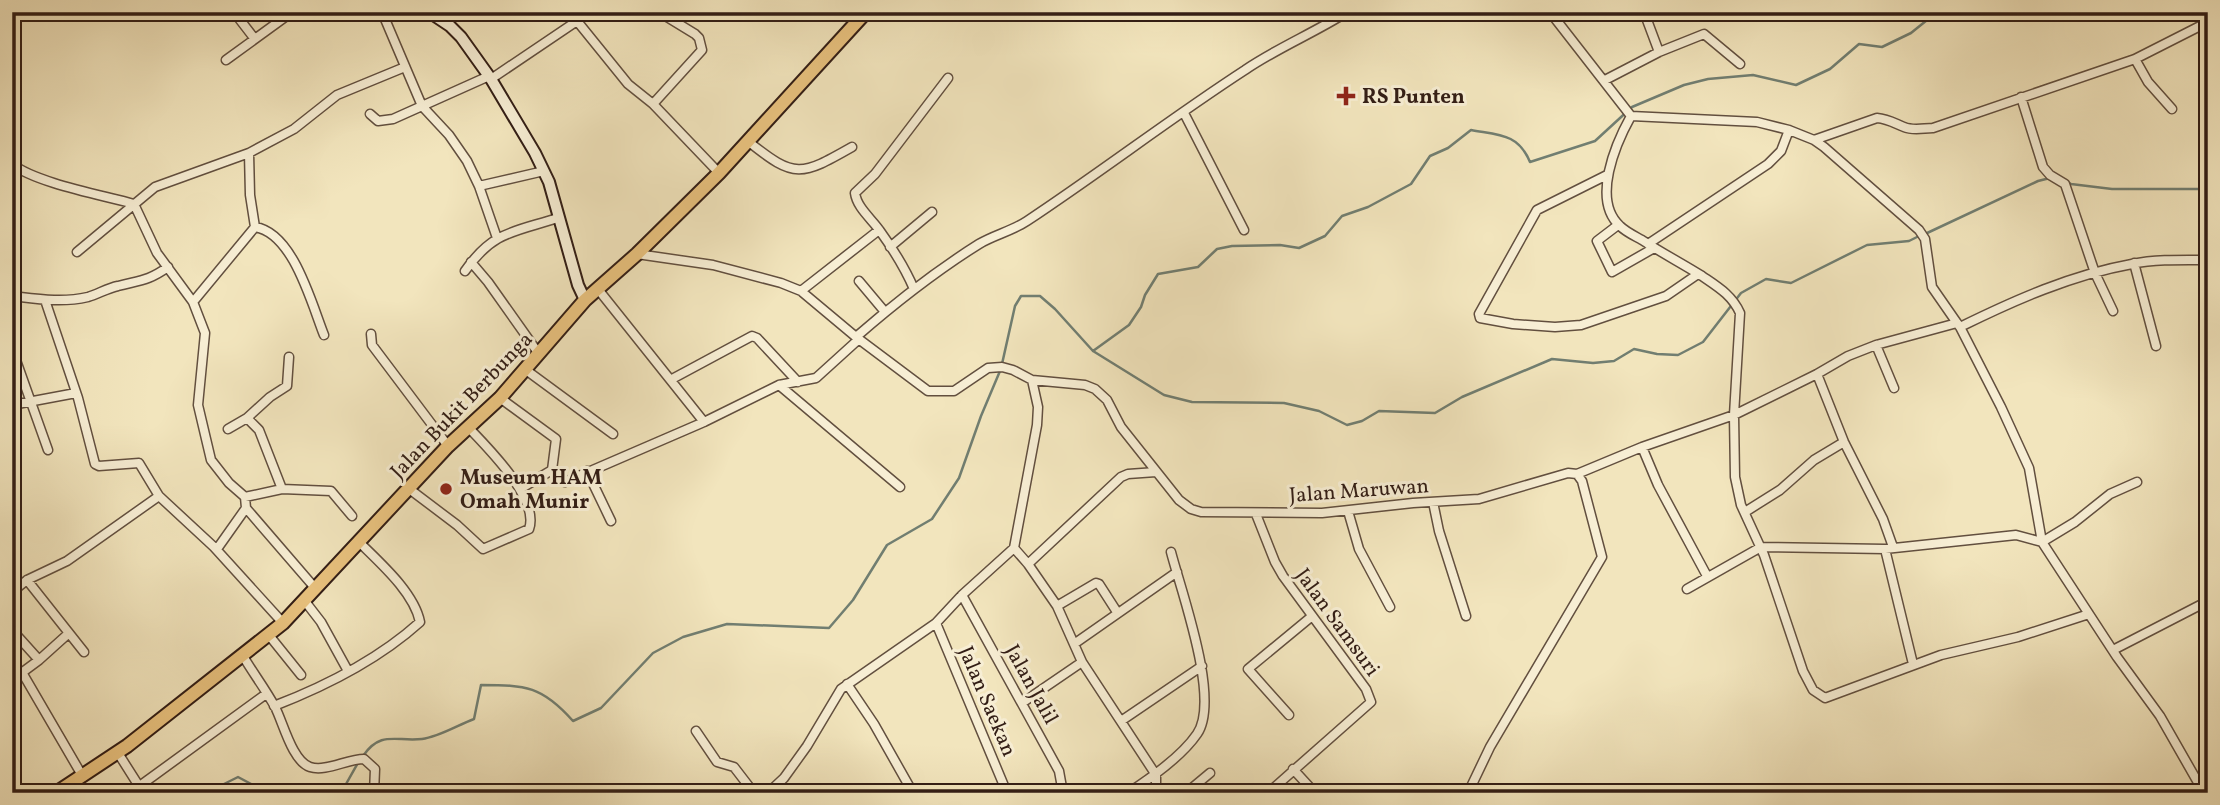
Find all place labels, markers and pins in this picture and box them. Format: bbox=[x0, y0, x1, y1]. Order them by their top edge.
place label: RS Punten bbox=[1362, 83, 1465, 112]
marker: RS Punten bbox=[1336, 86, 1356, 106]
place label: Museum HAM Omah Munir bbox=[460, 464, 602, 517]
marker: Museum HAM Omah Munir bbox=[438, 481, 454, 497]

